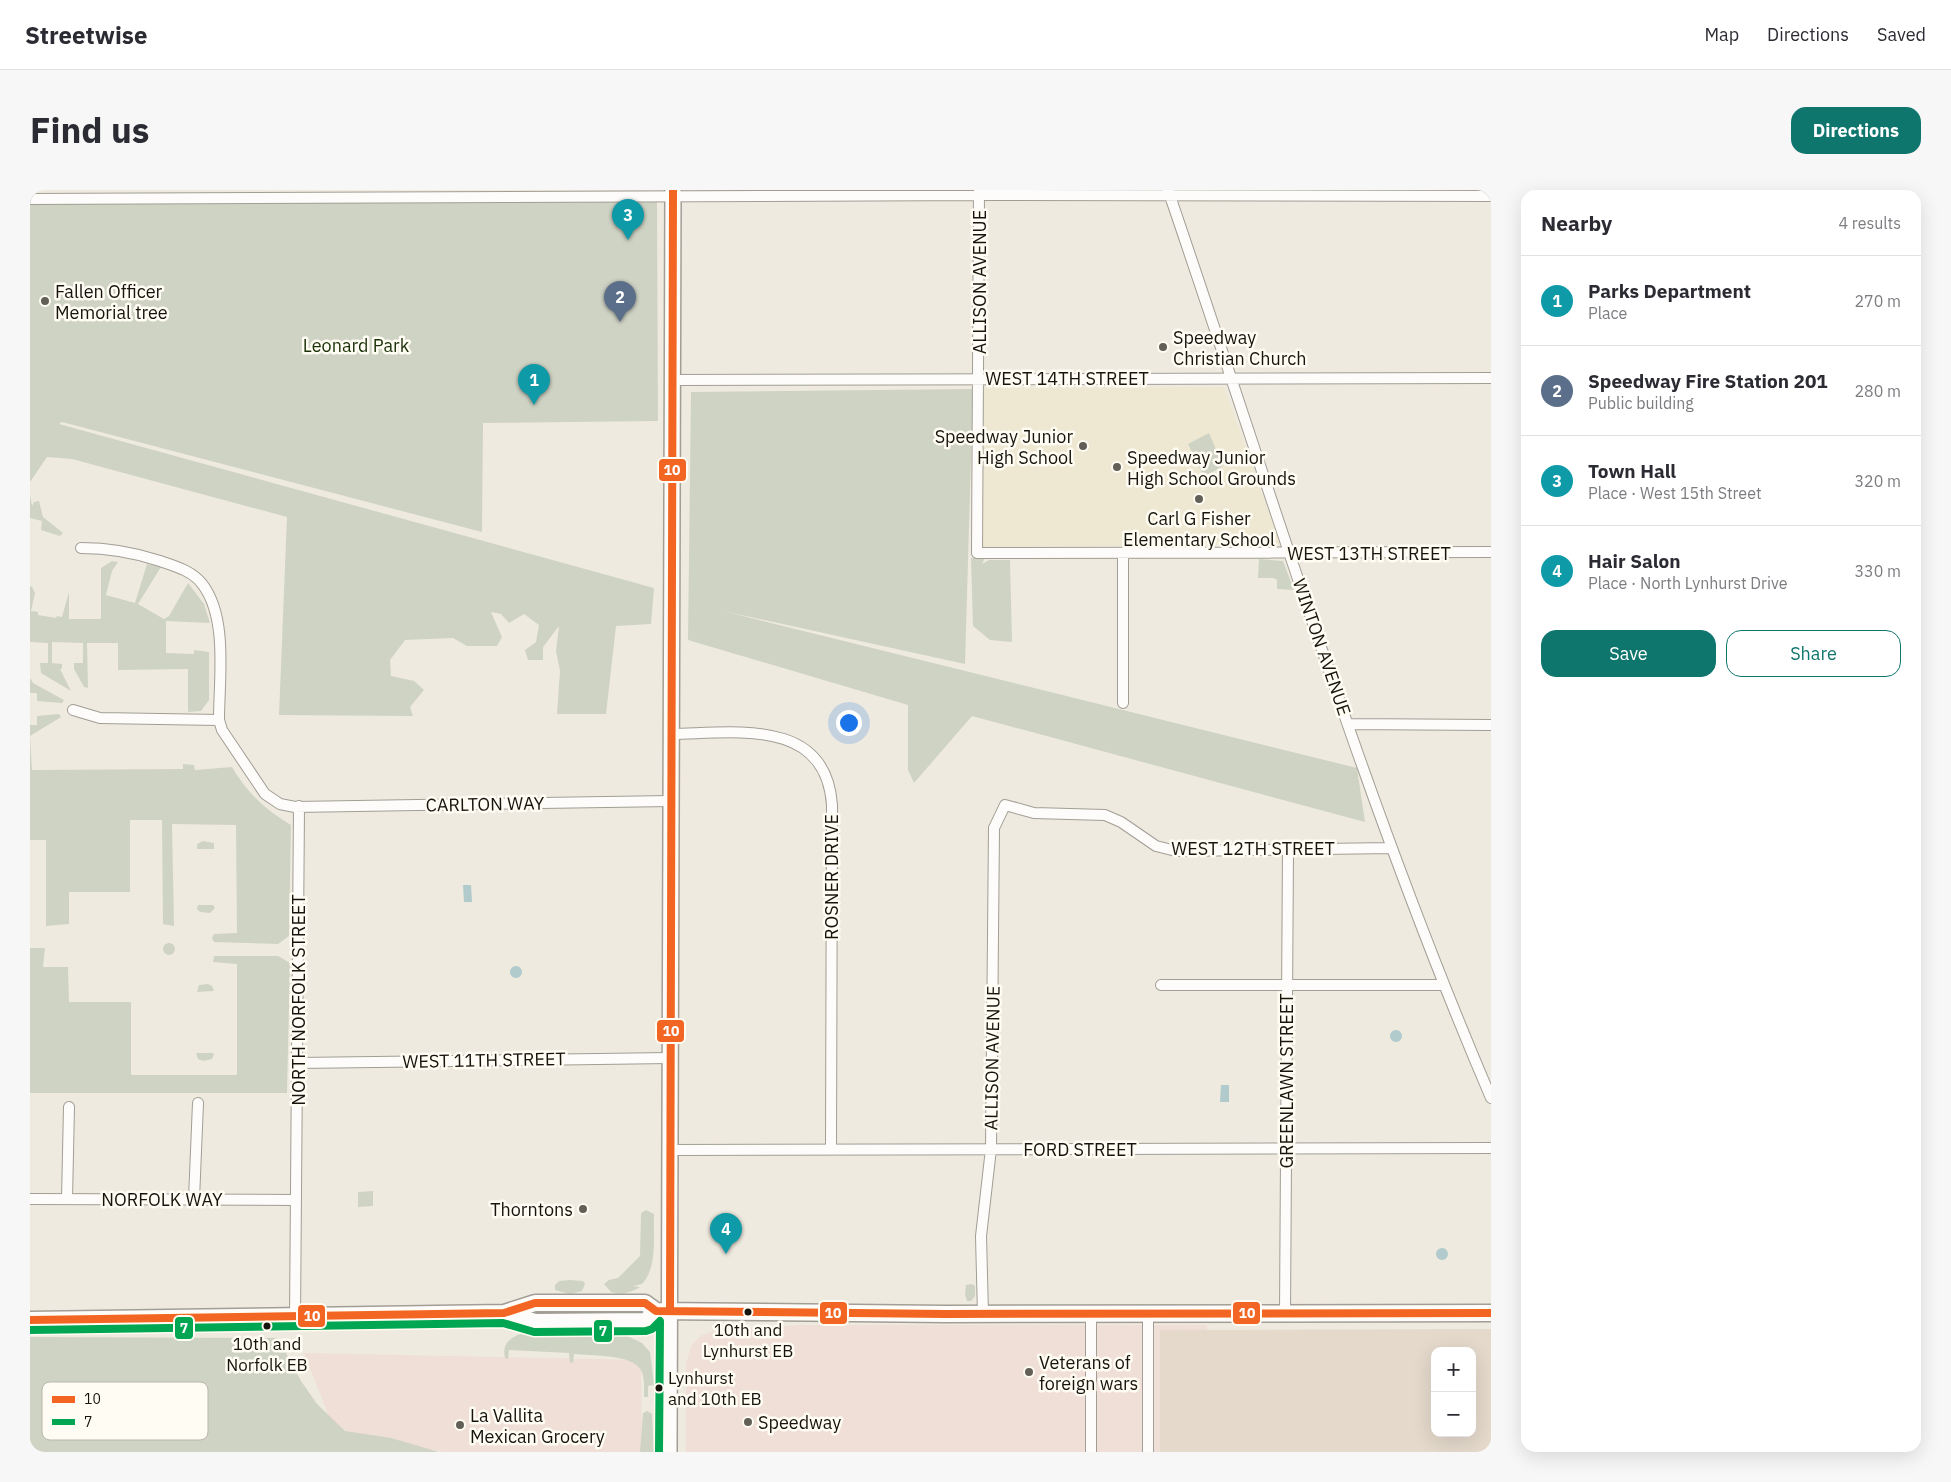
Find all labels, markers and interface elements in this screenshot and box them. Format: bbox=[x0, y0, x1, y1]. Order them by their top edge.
text: Streetwise bbox=[25, 19, 147, 51]
text: Map bbox=[1704, 23, 1739, 46]
text: Directions bbox=[1767, 23, 1849, 46]
text: Saved bbox=[1877, 23, 1926, 46]
text: Find us bbox=[30, 107, 149, 153]
button: Directions bbox=[1791, 107, 1921, 154]
pin: 3 bbox=[612, 199, 644, 240]
text: Nearby bbox=[1541, 209, 1612, 237]
street label: ALLISON AVENUE bbox=[968, 210, 991, 354]
text: 4 results bbox=[1838, 213, 1901, 233]
text: Parks Department bbox=[1588, 279, 1751, 303]
place label: Fallen Officer Memorial tree bbox=[55, 280, 168, 324]
pin: 2 bbox=[604, 281, 636, 322]
text: 1 bbox=[1552, 291, 1562, 311]
text: 270 m bbox=[1854, 291, 1901, 311]
marker: Fallen Officer Memorial tree bbox=[39, 295, 51, 307]
text: Place bbox=[1588, 303, 1627, 323]
place label: Speedway Christian Church bbox=[1173, 326, 1306, 370]
park label: Leonard Park bbox=[303, 334, 410, 357]
marker: Speedway Christian Church bbox=[1157, 341, 1169, 353]
pin: 1 bbox=[518, 364, 550, 405]
street label: WEST 14TH STREET bbox=[985, 367, 1149, 390]
text: Speedway Fire Station 201 bbox=[1588, 369, 1828, 393]
text: 2 bbox=[1552, 381, 1562, 401]
text: 280 m bbox=[1854, 381, 1901, 401]
text: Public building bbox=[1588, 393, 1694, 413]
place label: Speedway Junior High School bbox=[935, 425, 1073, 469]
marker: Speedway Junior High School bbox=[1077, 440, 1089, 452]
place label: Speedway Junior High School Grounds bbox=[1127, 446, 1296, 490]
line badge: 10 bbox=[658, 458, 687, 482]
text: Town Hall bbox=[1588, 459, 1676, 483]
text: 10 bbox=[664, 461, 680, 479]
marker: Speedway Junior High School Grounds bbox=[1111, 461, 1123, 473]
text: 3 bbox=[1552, 471, 1562, 491]
text: 320 m bbox=[1854, 471, 1901, 491]
text: Place · West 15th Street bbox=[1588, 483, 1762, 503]
marker: Carl G Fisher Elementary School bbox=[1193, 493, 1205, 505]
place label: Carl G Fisher Elementary School bbox=[1123, 507, 1275, 551]
street label: WEST 13TH STREET bbox=[1287, 542, 1451, 565]
text: Hair Salon bbox=[1588, 549, 1681, 573]
text: 4 bbox=[1552, 561, 1562, 581]
text: 330 m bbox=[1854, 561, 1901, 581]
text: Place · North Lynhurst Drive bbox=[1588, 573, 1788, 593]
street label: WINTON AVENUE bbox=[1288, 576, 1356, 718]
button: Save bbox=[1541, 630, 1716, 677]
button: Share bbox=[1726, 630, 1901, 677]
your location bbox=[836, 710, 862, 736]
street label: CARLTON WAY bbox=[425, 791, 545, 817]
street label: ROSNER DRIVE bbox=[820, 814, 843, 940]
street label: WEST 12TH STREET bbox=[1171, 837, 1335, 860]
street label: NORTH NORFOLK STREET bbox=[287, 894, 310, 1106]
street label: ALLISON AVENUE bbox=[979, 985, 1005, 1131]
street label: GREENLAWN STREET bbox=[1275, 994, 1298, 1168]
line badge: 10 bbox=[656, 1019, 685, 1043]
text: 10 bbox=[663, 1022, 679, 1040]
street label: WEST 11TH STREET bbox=[402, 1047, 566, 1073]
street label: FORD STREET bbox=[1023, 1138, 1137, 1161]
street label: NORFOLK WAY bbox=[101, 1188, 223, 1211]
place label: Thorntons bbox=[490, 1198, 573, 1221]
marker: Thorntons bbox=[577, 1203, 589, 1215]
pin: 4 bbox=[710, 1213, 742, 1254]
line badge: 10 bbox=[819, 1301, 848, 1325]
line badge: 10 bbox=[1232, 1301, 1261, 1325]
line badge: 10 bbox=[297, 1304, 326, 1328]
text: 10 bbox=[825, 1304, 841, 1322]
text: 10 bbox=[1239, 1304, 1255, 1322]
text: 10 bbox=[304, 1307, 320, 1325]
marker: 10th and Lynhurst EB bbox=[743, 1307, 753, 1317]
line badge: 7 bbox=[174, 1316, 194, 1340]
text: 7 bbox=[180, 1319, 188, 1337]
line badge: 7 bbox=[593, 1319, 613, 1343]
place label: 10th and Lynhurst EB bbox=[703, 1319, 793, 1362]
marker: 10th and Norfolk EB bbox=[262, 1321, 272, 1331]
text: 7 bbox=[599, 1322, 607, 1340]
place label: 10th and Norfolk EB bbox=[226, 1333, 308, 1376]
map controls bbox=[1431, 1347, 1476, 1437]
button: + bbox=[1431, 1347, 1476, 1392]
place label: Veterans of foreign wars bbox=[1039, 1351, 1138, 1395]
marker: Veterans of foreign wars bbox=[1023, 1366, 1035, 1378]
place label: Lynhurst and 10th EB bbox=[668, 1367, 762, 1410]
legend bbox=[42, 1382, 208, 1440]
marker: Lynhurst and 10th EB bbox=[654, 1383, 664, 1393]
text: 10 bbox=[84, 1390, 101, 1408]
button: − bbox=[1431, 1392, 1476, 1437]
place label: La Vallita Mexican Grocery bbox=[470, 1404, 605, 1448]
place label: Speedway bbox=[758, 1411, 841, 1434]
text: 7 bbox=[84, 1413, 92, 1431]
marker: Speedway bbox=[742, 1416, 754, 1428]
marker: La Vallita Mexican Grocery bbox=[454, 1419, 466, 1431]

